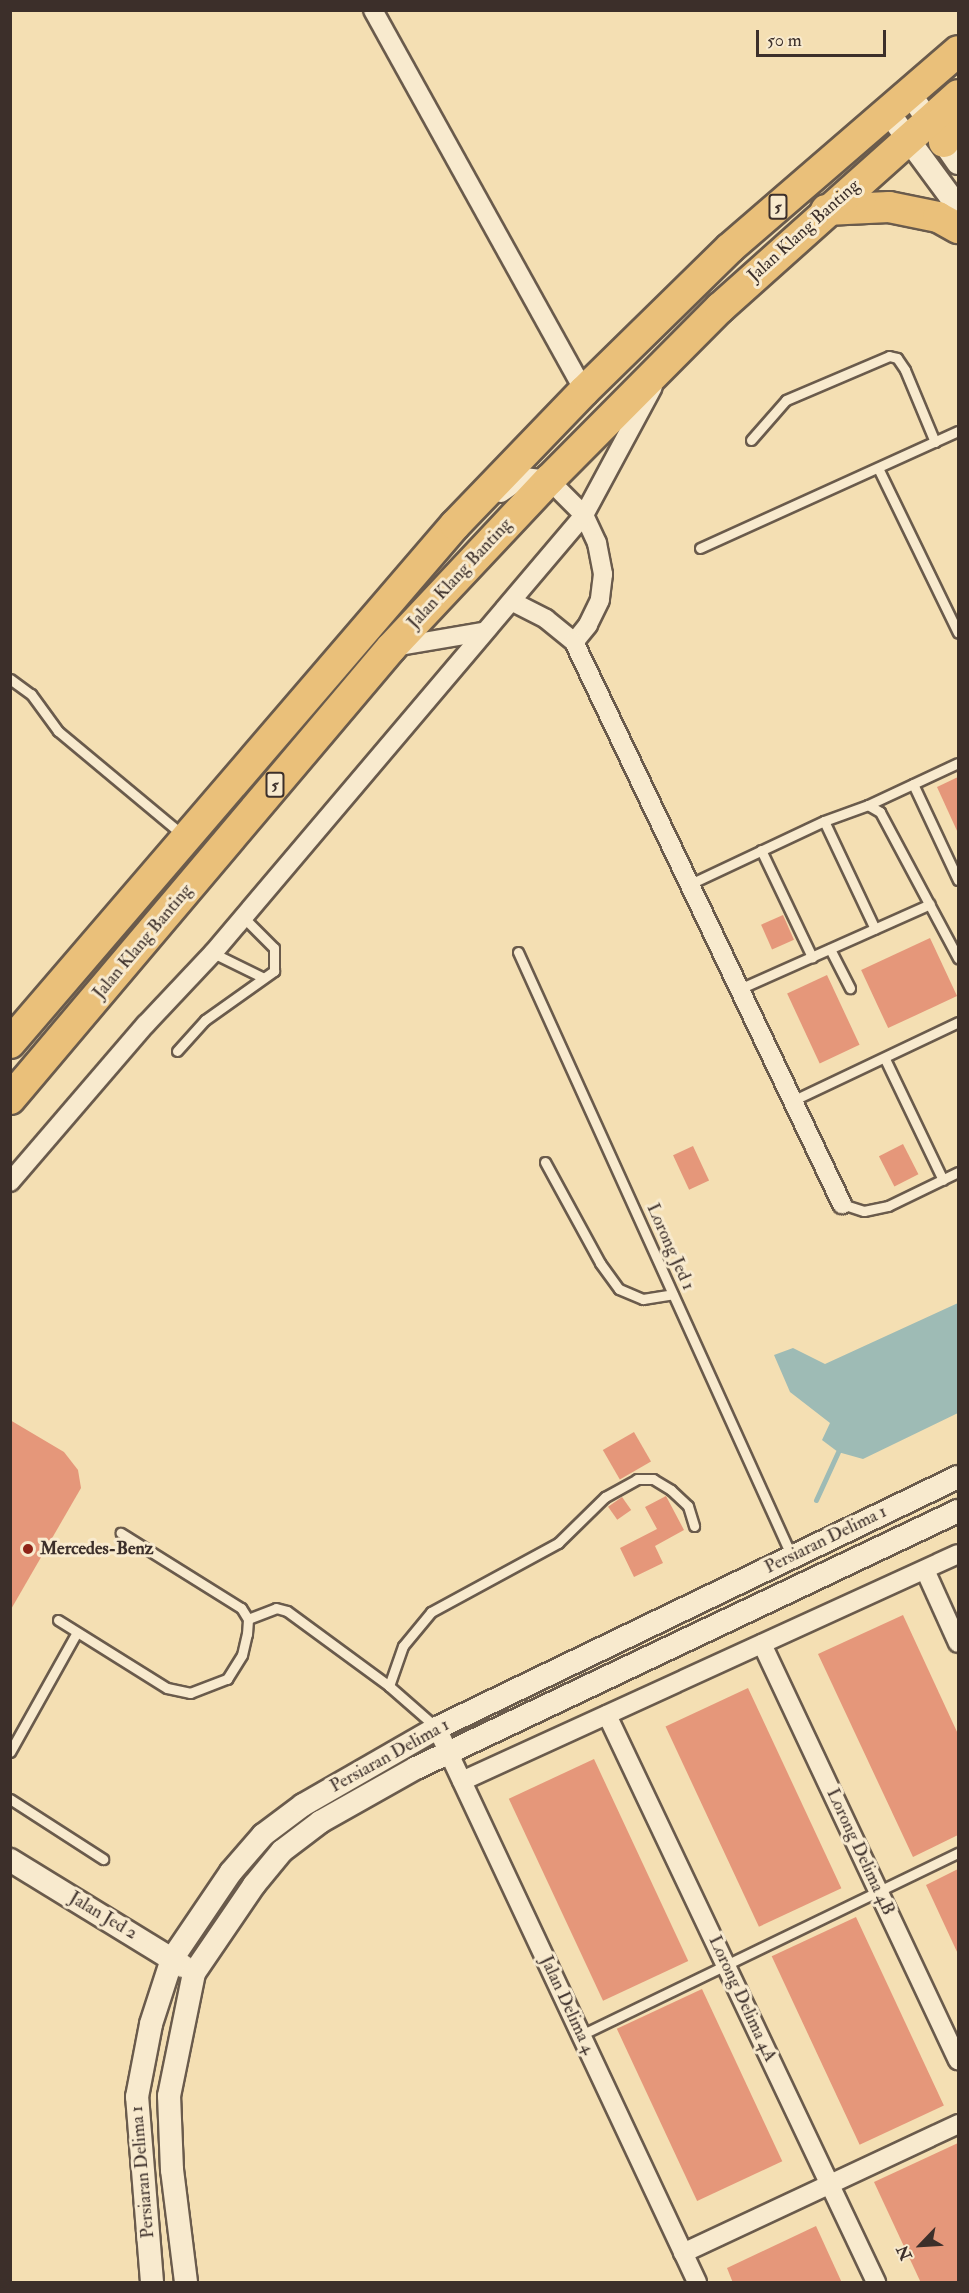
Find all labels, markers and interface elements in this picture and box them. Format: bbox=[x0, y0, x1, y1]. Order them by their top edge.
scale bar bbox=[759, 18, 890, 56]
text: 50 m bbox=[767, 29, 802, 52]
street label: Jalan Klang Banting bbox=[744, 175, 864, 287]
road number: 5 bbox=[768, 194, 788, 220]
street label: Jalan Klang Banting bbox=[403, 514, 517, 634]
road number: 5 bbox=[264, 772, 286, 798]
street label: Jalan Klang Banting bbox=[89, 880, 197, 1004]
street label: Lorong Jed 1 bbox=[641, 1200, 699, 1294]
street label: Persiaran Delima 1 bbox=[762, 1501, 890, 1579]
place label: Mercedes-Benz bbox=[40, 1538, 154, 1560]
marker: Mercedes-Benz bbox=[21, 1542, 35, 1556]
street label: Persiaran Delima 1 bbox=[327, 1714, 453, 1798]
street label: Lorong Delima 4B bbox=[821, 1785, 899, 1919]
street label: Jalan Jed 2 bbox=[65, 1887, 141, 1945]
street label: Lorong Delima 4A bbox=[703, 1932, 781, 2066]
street label: Jalan Delima 4 bbox=[535, 1952, 599, 2058]
street label: Persiaran Delima 1 bbox=[126, 2105, 160, 2239]
north arrow bbox=[891, 2215, 951, 2275]
text: N bbox=[893, 2242, 917, 2263]

